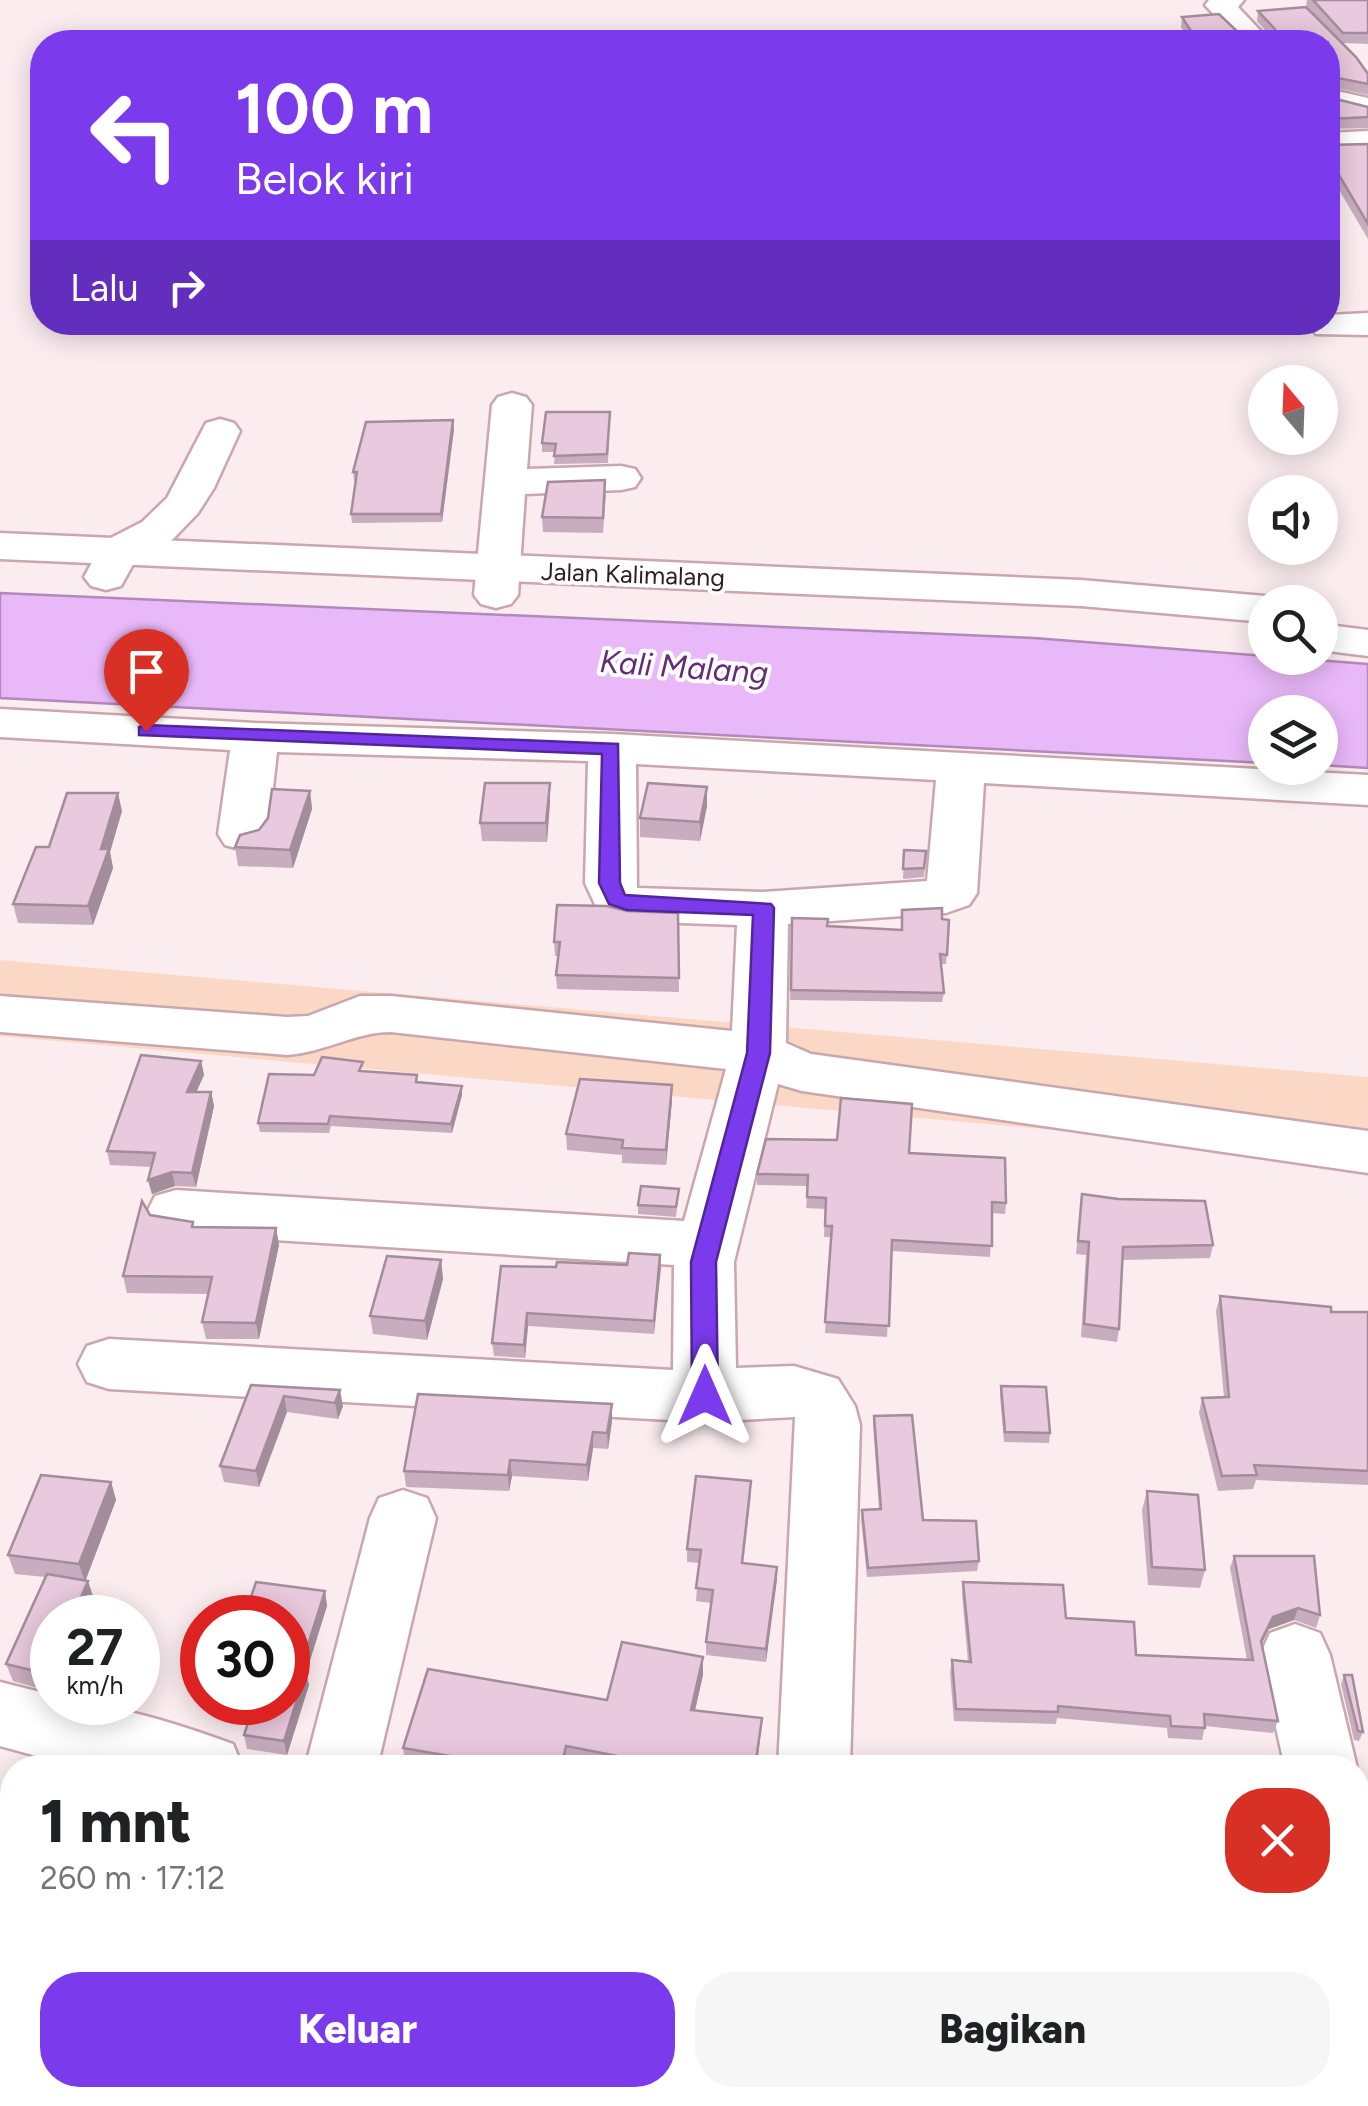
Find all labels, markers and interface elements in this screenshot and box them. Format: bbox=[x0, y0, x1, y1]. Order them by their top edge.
text: 100 m bbox=[235, 66, 433, 151]
icon: left bbox=[70, 70, 200, 200]
text: Belok kiri bbox=[235, 151, 414, 205]
icon: right bbox=[159, 260, 214, 315]
text: Lalu bbox=[70, 265, 139, 311]
north arrow bbox=[1248, 365, 1338, 455]
map controls bbox=[1248, 365, 1338, 785]
button: sound bbox=[1248, 475, 1338, 565]
street label: Jalan Kalimalang bbox=[541, 556, 725, 592]
button: search bbox=[1248, 585, 1338, 675]
pin bbox=[104, 629, 189, 732]
water label: Kali Malang bbox=[598, 642, 770, 692]
icon: arrive bbox=[119, 644, 174, 699]
button: layers bbox=[1248, 695, 1338, 785]
position arrow bbox=[653, 1344, 757, 1448]
speed limit sign: 30 bbox=[180, 1595, 310, 1725]
text: 27 bbox=[67, 1617, 123, 1678]
text: km/h bbox=[66, 1670, 124, 1700]
text: 1 mnt bbox=[40, 1785, 192, 1857]
button: close bbox=[1225, 1788, 1330, 1893]
text: 260 m · 17:12 bbox=[40, 1859, 225, 1897]
button: Keluar bbox=[40, 1972, 675, 2087]
button: Bagikan bbox=[695, 1972, 1330, 2087]

